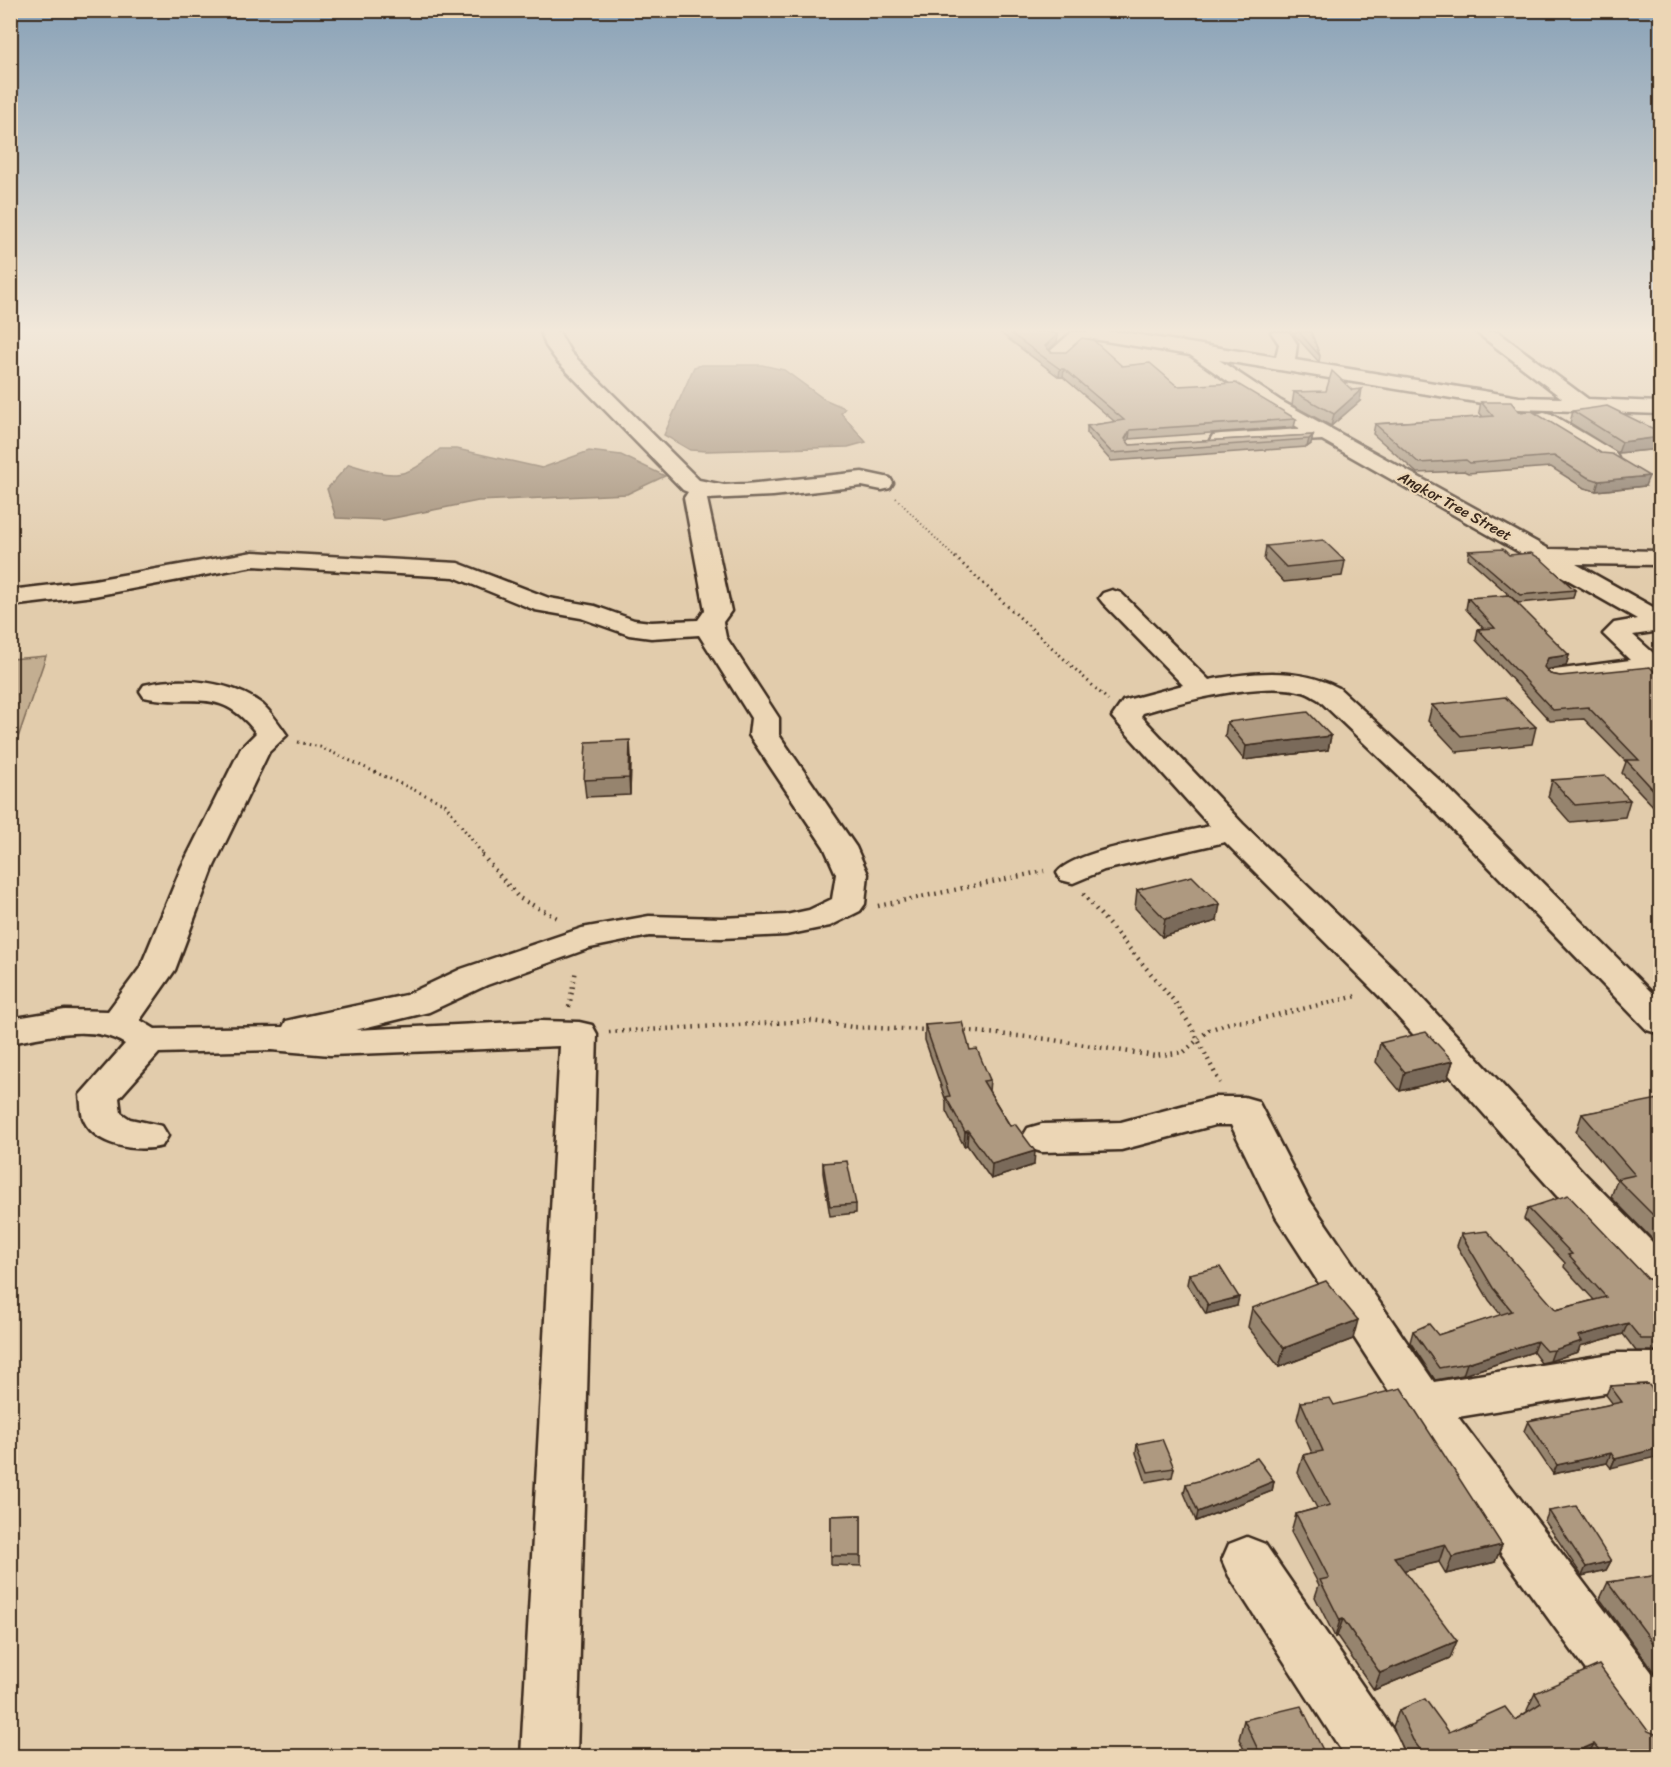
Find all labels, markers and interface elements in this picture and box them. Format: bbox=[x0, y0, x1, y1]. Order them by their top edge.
street label: Angkor Tree Street bbox=[1392, 463, 1517, 548]

